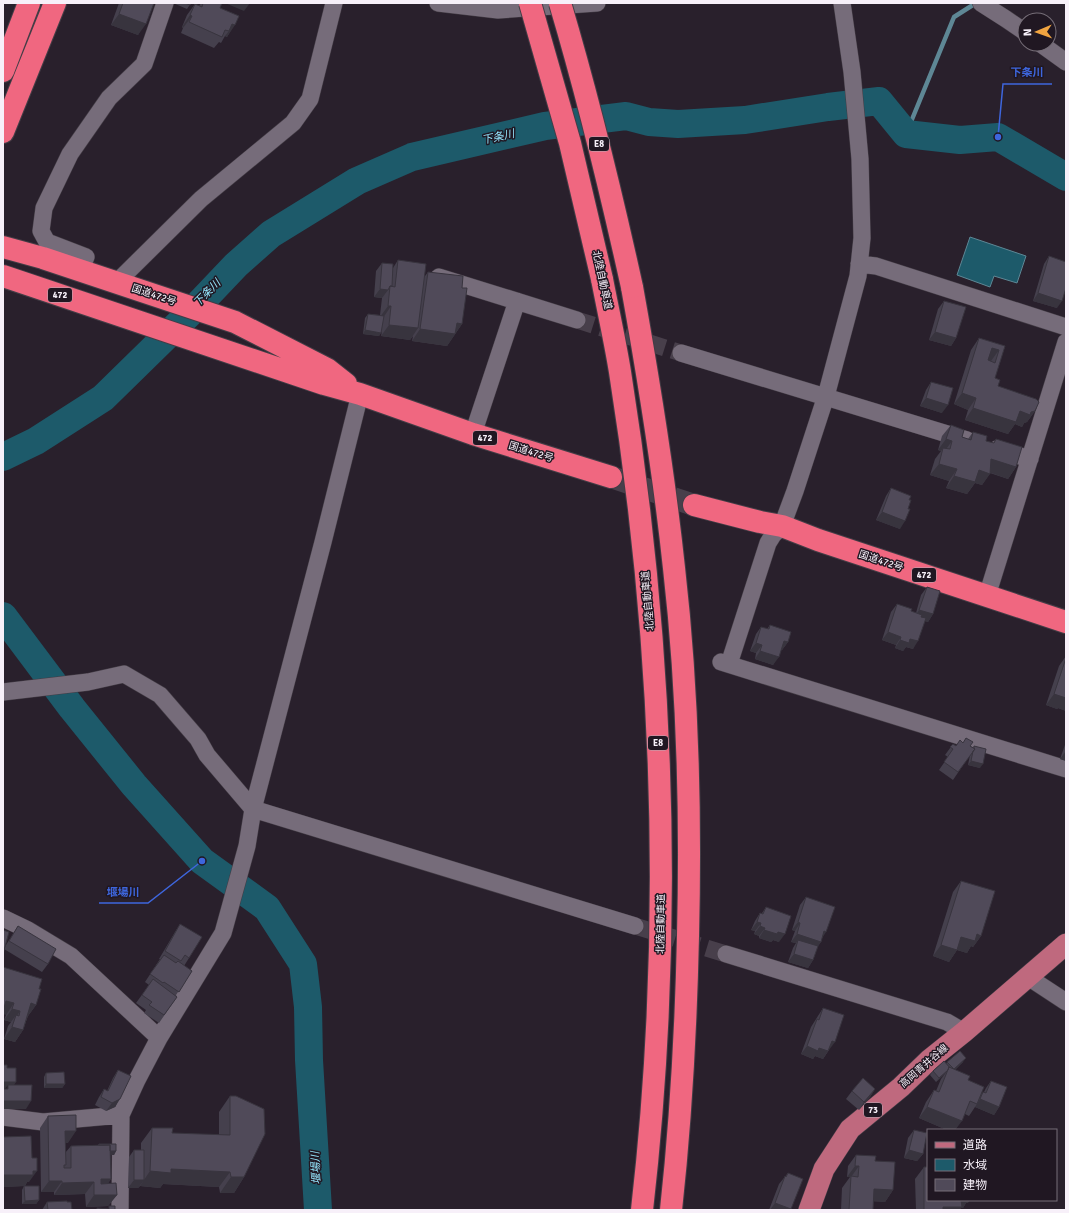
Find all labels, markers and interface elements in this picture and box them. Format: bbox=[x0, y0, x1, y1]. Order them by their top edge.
north arrow bbox=[1017, 12, 1057, 52]
text: N bbox=[1021, 28, 1034, 36]
callout: 下条川 bbox=[1003, 61, 1052, 84]
text: 下条川 bbox=[1011, 66, 1044, 79]
water label: 下条川 bbox=[480, 127, 517, 147]
road number: E8 bbox=[589, 137, 609, 151]
street label: 北陸自動車道 bbox=[590, 249, 614, 311]
water label: 下条川 bbox=[191, 276, 224, 309]
street label: 国道472号 bbox=[130, 282, 178, 308]
road number: 472 bbox=[48, 288, 72, 302]
road number: 472 bbox=[473, 431, 497, 445]
street label: 国道472号 bbox=[507, 440, 555, 464]
street label: 国道472号 bbox=[857, 548, 905, 574]
road number: 472 bbox=[912, 568, 936, 582]
street label: 北陸自動車道 bbox=[639, 571, 657, 631]
road number: E8 bbox=[648, 736, 668, 750]
callout: 堰場川 bbox=[99, 880, 148, 903]
text: 堰場川 bbox=[107, 886, 140, 899]
street label: 北陸自動車道 bbox=[654, 894, 668, 954]
street label: 高岡青井谷線 bbox=[897, 1042, 951, 1090]
road number: 73 bbox=[864, 1103, 882, 1117]
legend bbox=[927, 1129, 1057, 1201]
text: 道路 bbox=[963, 1138, 987, 1153]
water label: 堰場川 bbox=[309, 1150, 323, 1185]
text: 水域 bbox=[963, 1158, 987, 1173]
text: 建物 bbox=[963, 1178, 987, 1193]

